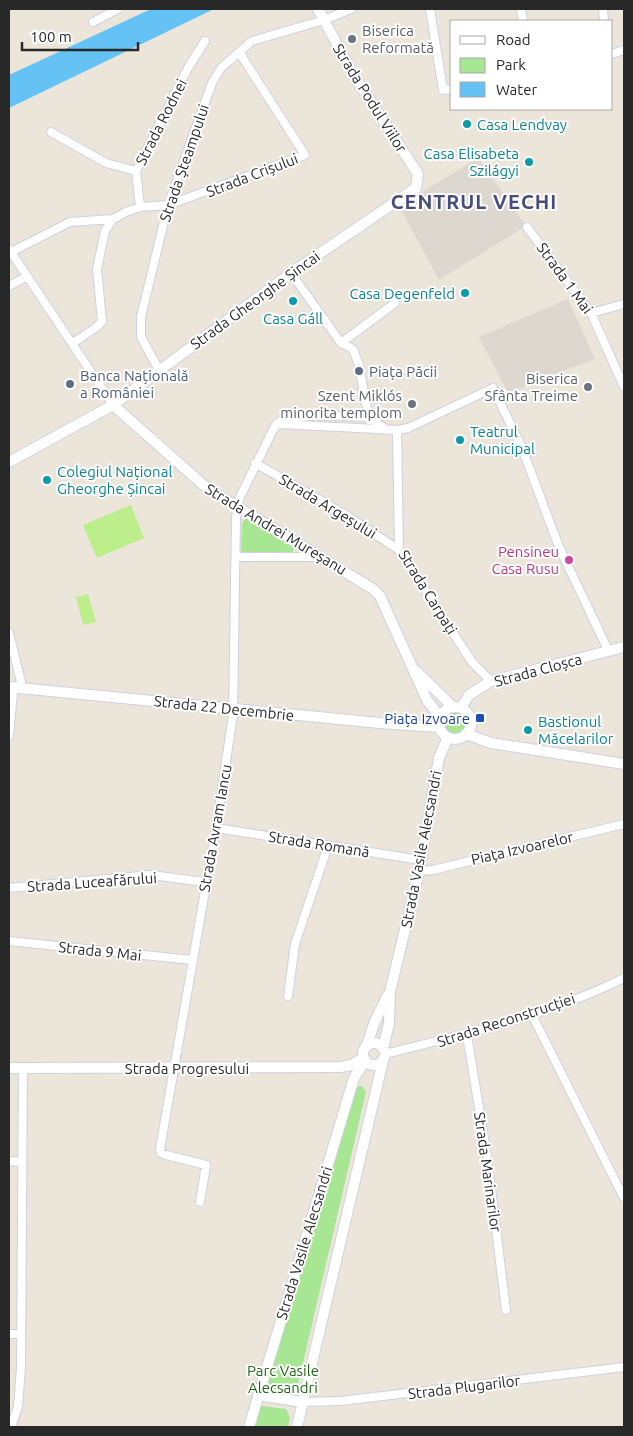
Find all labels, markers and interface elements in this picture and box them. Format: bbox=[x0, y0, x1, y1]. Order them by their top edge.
scale bar bbox=[22, 20, 139, 52]
legend bbox=[450, 20, 613, 110]
place label: Biserica Reformată bbox=[362, 22, 434, 56]
text: 100 m bbox=[30, 28, 72, 45]
text: Road bbox=[496, 31, 531, 48]
marker: Biserica Reformată bbox=[346, 33, 358, 45]
street label: Strada Podul Viilor bbox=[330, 40, 411, 156]
text: Park bbox=[496, 56, 526, 73]
street label: Strada Rodnei bbox=[132, 76, 190, 168]
text: Water bbox=[496, 81, 537, 98]
street label: Strada Șteampului bbox=[156, 102, 212, 224]
place label: Casa Lendvay bbox=[477, 116, 567, 133]
marker: Casa Lendvay bbox=[461, 118, 473, 130]
place label: Casa Elisabeta Szilágyi bbox=[424, 145, 519, 179]
street label: Strada Crișului bbox=[204, 150, 300, 200]
marker: Casa Elisabeta Szilágyi bbox=[523, 156, 535, 168]
district label: CENTRUL VECHI bbox=[391, 190, 557, 213]
street label: Strada 1 Mai bbox=[534, 239, 596, 317]
street label: Strada Gheorghe Șincai bbox=[187, 247, 323, 353]
place label: Casa Degenfeld bbox=[349, 285, 455, 302]
marker: Casa Degenfeld bbox=[459, 287, 471, 299]
marker: Casa Gáll bbox=[287, 295, 299, 307]
place label: Casa Gáll bbox=[263, 310, 323, 327]
place label: Piața Păcii bbox=[369, 363, 437, 380]
marker: Piața Păcii bbox=[353, 365, 365, 377]
place label: Banca Națională a României bbox=[80, 367, 189, 401]
place label: Biserica Sfânta Treime bbox=[485, 370, 578, 404]
marker: Banca Națională a României bbox=[64, 378, 76, 390]
marker: Biserica Sfânta Treime bbox=[582, 381, 594, 393]
place label: Szent Miklós minorita templom bbox=[280, 387, 402, 421]
marker: Szent Miklós minorita templom bbox=[406, 398, 418, 410]
place label: Teatrul Municipal bbox=[470, 423, 535, 457]
marker: Teatrul Municipal bbox=[454, 434, 466, 446]
place label: Colegiul Național Gheorghe Șincai bbox=[57, 463, 172, 497]
street label: Strada Argeșului bbox=[276, 470, 380, 542]
marker: Colegiul Național Gheorghe Șincai bbox=[41, 474, 53, 486]
street label: Strada Andrei Mureșanu bbox=[202, 480, 350, 578]
place label: Pensineu Casa Rusu bbox=[491, 543, 559, 577]
street label: Strada Carpați bbox=[395, 547, 461, 637]
marker: Pensineu Casa Rusu bbox=[563, 554, 575, 566]
street label: Strada Cloșca bbox=[492, 650, 584, 690]
street label: Strada 22 Decembrie bbox=[153, 692, 295, 724]
place label: Piața Izvoare bbox=[384, 710, 470, 727]
marker: Piața Izvoare bbox=[474, 712, 486, 724]
place label: Bastionul Măcelarilor bbox=[538, 713, 614, 747]
marker: Bastionul Măcelarilor bbox=[522, 724, 534, 736]
street label: Strada Avram Iancu bbox=[195, 763, 235, 893]
street label: Strada Vasile Alecsandri bbox=[397, 769, 445, 929]
street label: Strada Romană bbox=[267, 828, 371, 860]
street label: Piața Izvoarelor bbox=[469, 828, 575, 868]
street label: Strada Luceafărului bbox=[27, 869, 157, 895]
street label: Strada 9 Mai bbox=[58, 938, 142, 964]
street label: Strada Reconstrucției bbox=[435, 990, 577, 1050]
street label: Strada Progresului bbox=[125, 1060, 249, 1077]
street label: Strada Marinarilor bbox=[471, 1111, 505, 1233]
street label: Strada Vasile Alecsandri bbox=[273, 1164, 335, 1322]
park label: Parc Vasile Alecsandri bbox=[247, 1362, 319, 1396]
street label: Strada Plugarilor bbox=[407, 1372, 521, 1402]

